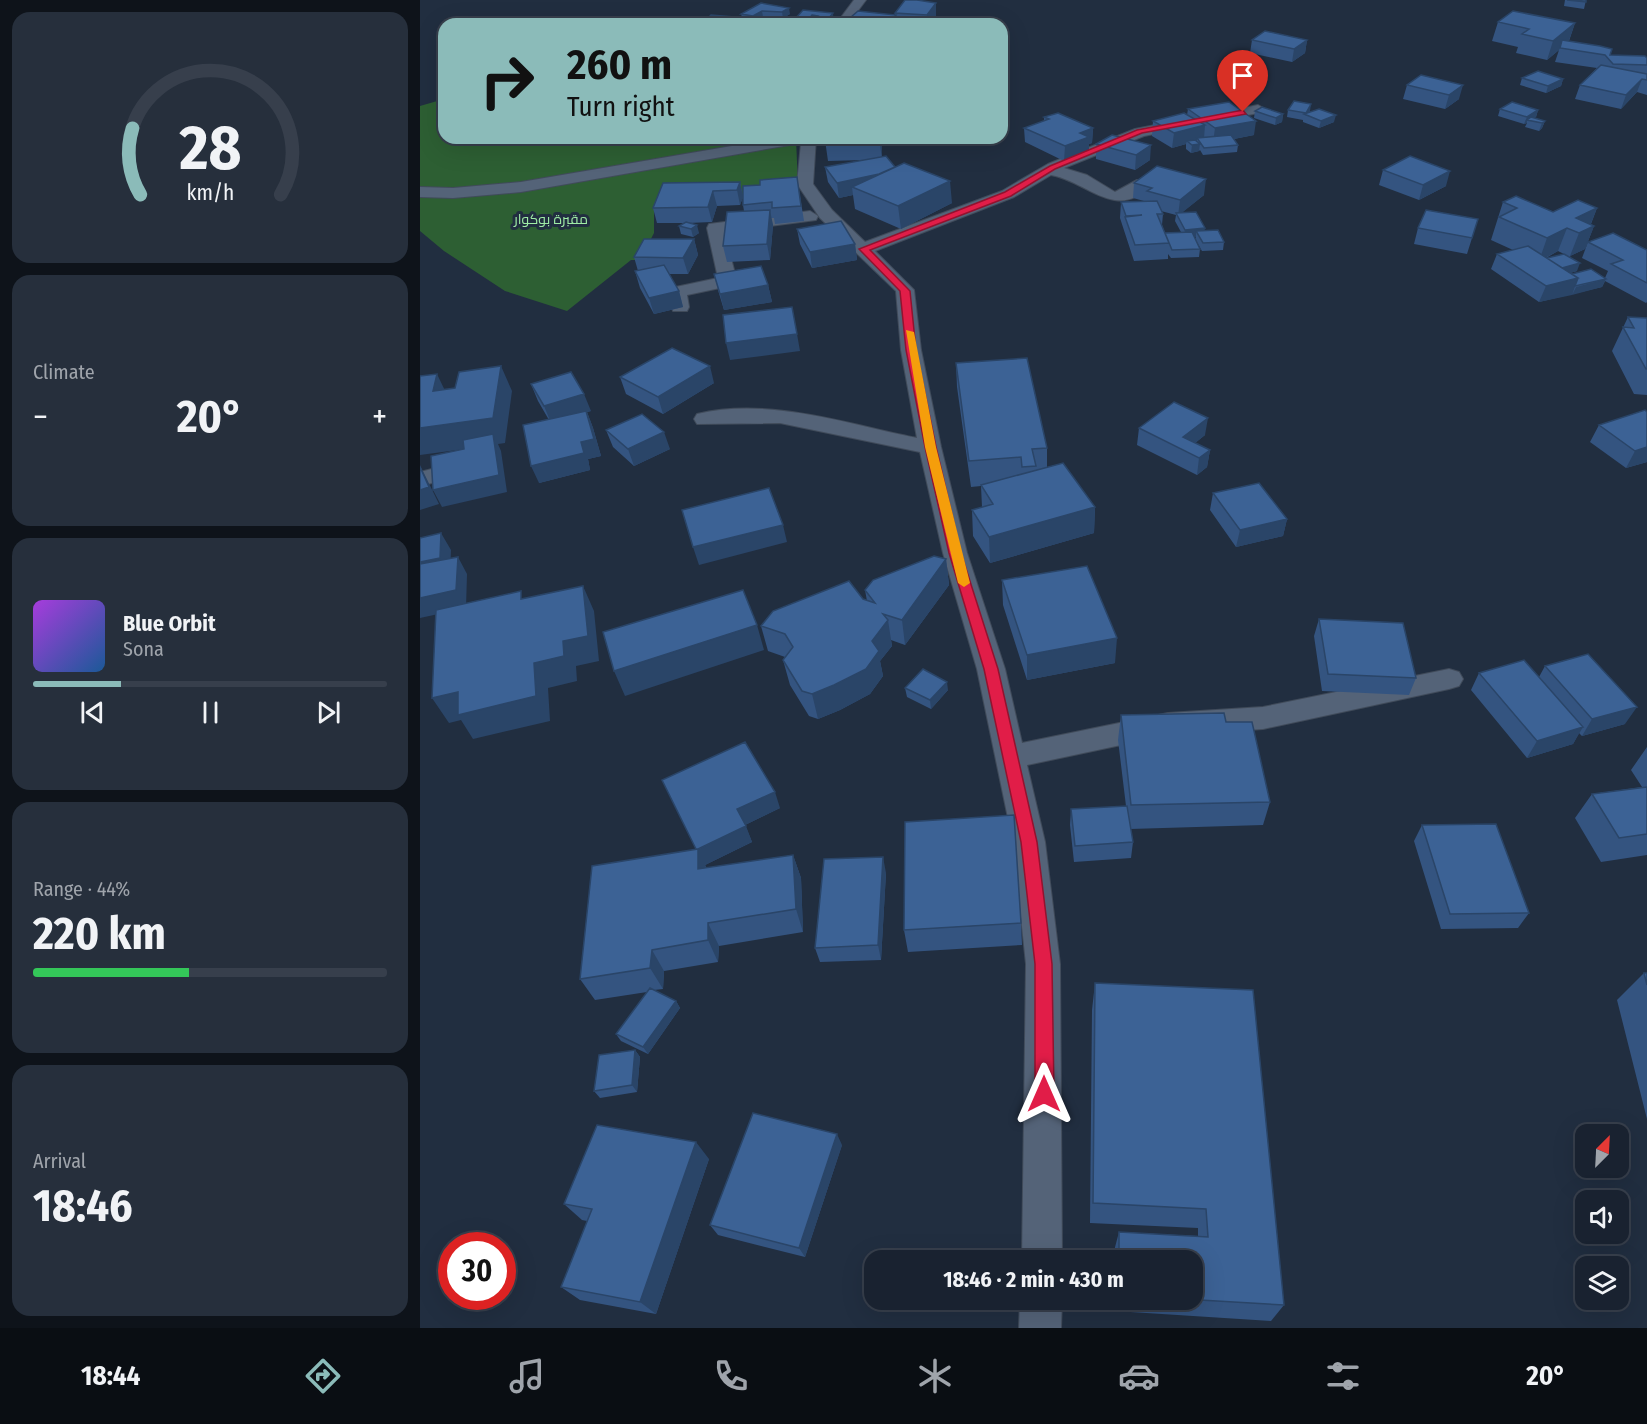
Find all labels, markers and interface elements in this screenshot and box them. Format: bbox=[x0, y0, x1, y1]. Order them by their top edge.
text: 260 m bbox=[567, 40, 672, 90]
icon: right bbox=[468, 42, 546, 120]
pin bbox=[1217, 50, 1268, 112]
icon: arrive bbox=[1226, 59, 1259, 92]
text: Turn right bbox=[567, 91, 675, 123]
text: 28 bbox=[178, 111, 241, 186]
text: km/h bbox=[186, 180, 234, 206]
park label: مقبرة بوكوار bbox=[513, 211, 588, 228]
text: Climate bbox=[33, 360, 95, 384]
text: 20° bbox=[177, 390, 243, 444]
text: − bbox=[33, 397, 48, 437]
text: + bbox=[372, 397, 387, 437]
text: Blue Orbit bbox=[123, 610, 216, 637]
text: Sona bbox=[123, 637, 164, 661]
icon: previous bbox=[76, 696, 109, 729]
icon: pause bbox=[194, 696, 227, 729]
icon: next bbox=[312, 696, 345, 729]
text: Range · 44% bbox=[33, 877, 130, 901]
text: 220 km bbox=[33, 907, 166, 961]
position arrow bbox=[1012, 1062, 1076, 1126]
north arrow bbox=[1575, 1124, 1629, 1178]
map controls bbox=[1575, 1124, 1629, 1310]
text: Arrival bbox=[33, 1149, 86, 1173]
text: 18:46 bbox=[33, 1179, 133, 1233]
button: sound bbox=[1575, 1190, 1629, 1244]
speed limit sign: 30 bbox=[438, 1232, 516, 1310]
button: layers bbox=[1575, 1256, 1629, 1310]
text: 18:46 · 2 min · 430 m bbox=[943, 1266, 1124, 1293]
icon: directions bbox=[302, 1355, 344, 1397]
icon: music bbox=[506, 1355, 548, 1397]
icon: phone bbox=[710, 1355, 752, 1397]
icon: climate bbox=[914, 1355, 956, 1397]
icon: car bbox=[1118, 1355, 1160, 1397]
icon: filters bbox=[1322, 1355, 1364, 1397]
text: 18:44 bbox=[81, 1360, 140, 1392]
text: 20° bbox=[1526, 1360, 1566, 1392]

